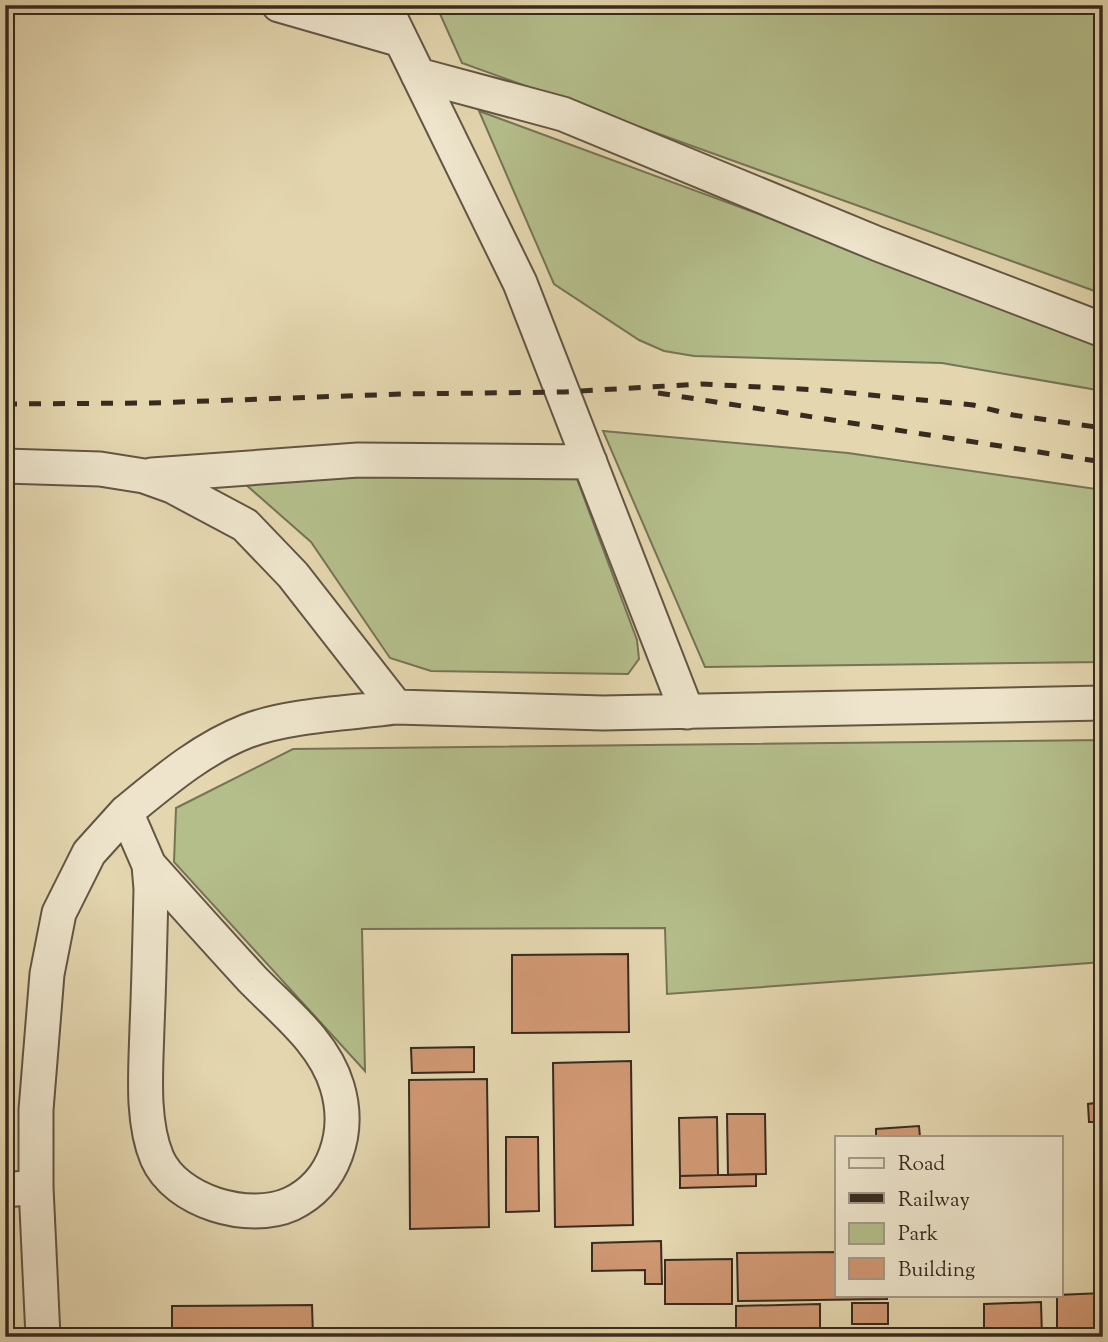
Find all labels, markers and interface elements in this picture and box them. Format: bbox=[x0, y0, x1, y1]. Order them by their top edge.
legend bbox=[835, 1136, 1062, 1296]
text: Road bbox=[898, 1150, 945, 1180]
text: Railway bbox=[898, 1186, 970, 1216]
text: Park bbox=[898, 1220, 939, 1250]
text: Building bbox=[898, 1256, 975, 1286]

